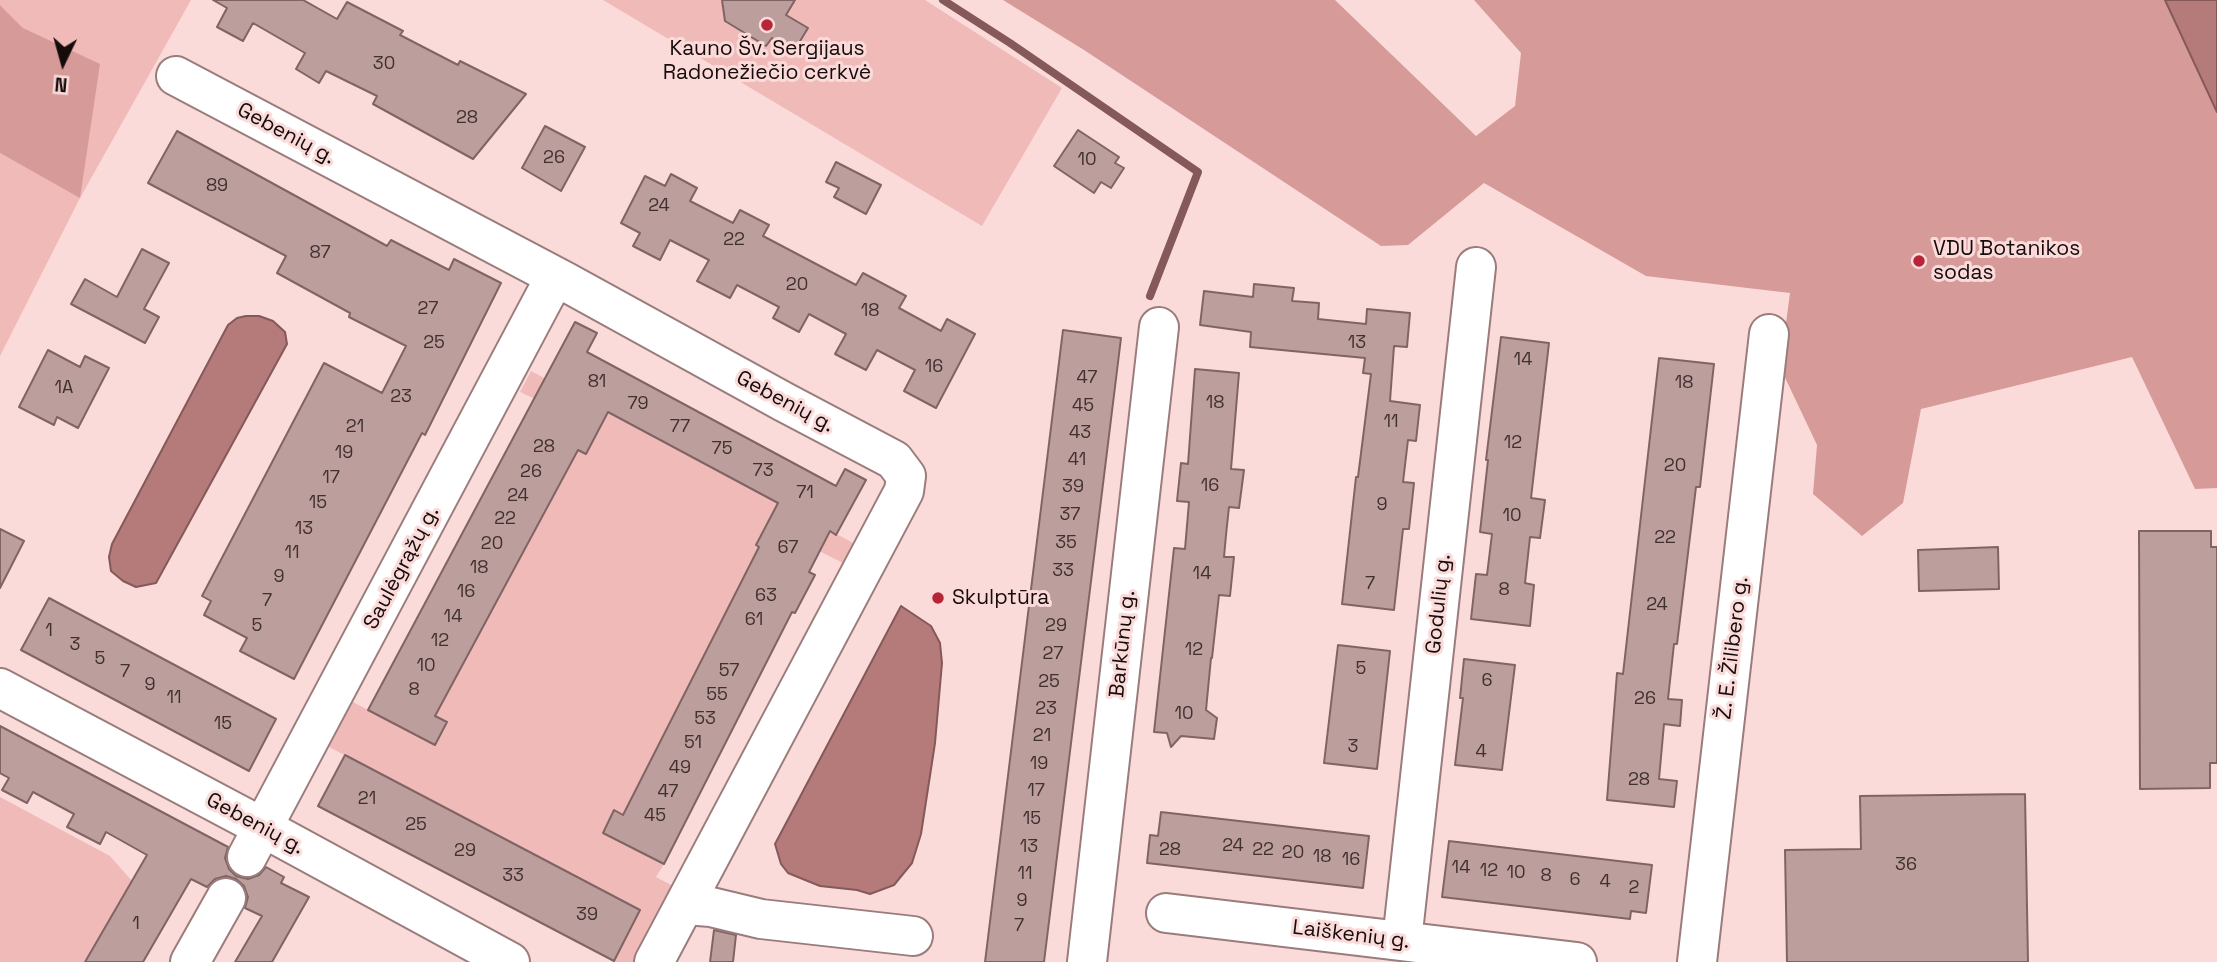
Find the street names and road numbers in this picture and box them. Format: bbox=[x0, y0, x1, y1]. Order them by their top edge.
street label: Gebenių g. bbox=[233, 98, 339, 170]
street label: Gebenių g. bbox=[732, 366, 838, 438]
street label: Saulėgrąžų g. bbox=[359, 502, 445, 634]
street label: Godulių g. bbox=[1421, 553, 1457, 655]
street label: Ž. E. Žilibero g. bbox=[1712, 575, 1754, 721]
street label: Barkūnų g. bbox=[1105, 589, 1141, 699]
street label: Gebenių g. bbox=[202, 788, 308, 860]
street label: Laiškenių g. bbox=[1291, 915, 1411, 955]

